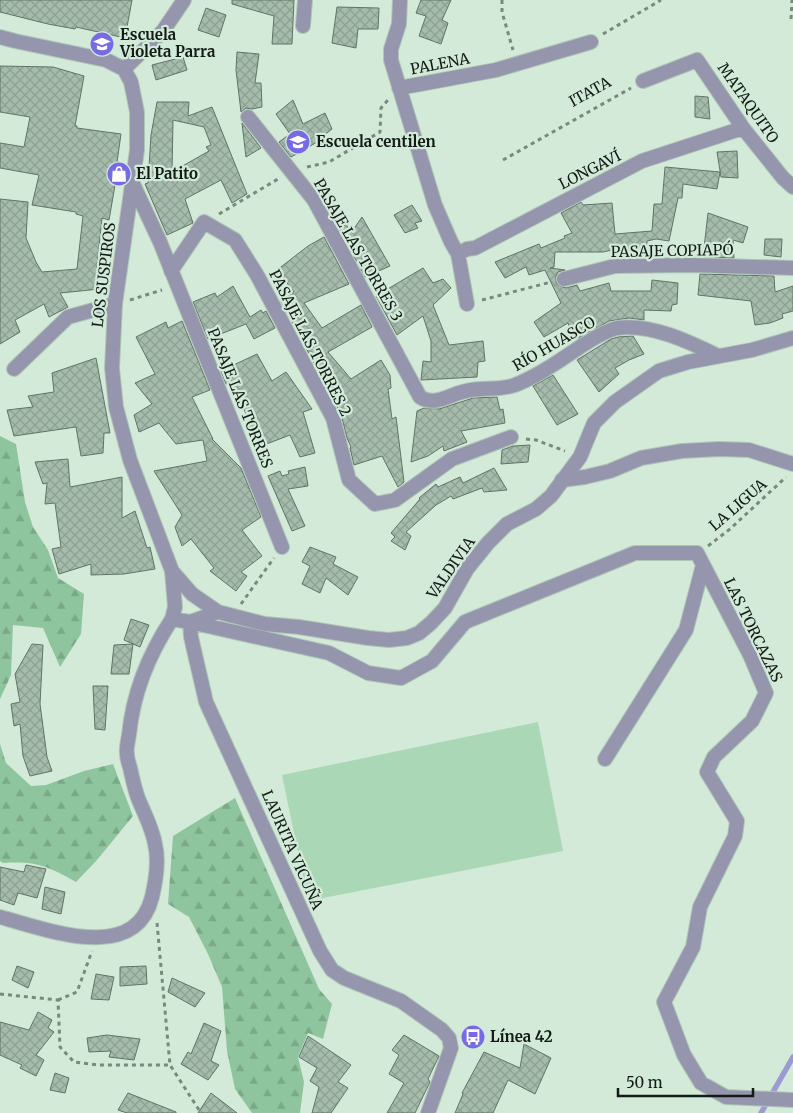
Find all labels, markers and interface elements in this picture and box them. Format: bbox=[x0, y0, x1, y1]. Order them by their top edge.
place label: Escuela Violeta Parra bbox=[119, 25, 216, 61]
school or university icon: Escuela Violeta Parra bbox=[89, 31, 115, 57]
street label: PALENA bbox=[409, 48, 471, 79]
street label: MATAQUITO bbox=[714, 59, 783, 147]
street label: ITATA bbox=[565, 72, 614, 111]
school or university icon: Escuela centilen bbox=[285, 129, 311, 155]
place label: Escuela centilen bbox=[316, 132, 436, 151]
street label: LONGAVÍ bbox=[555, 145, 624, 193]
shop icon: El Patito bbox=[106, 161, 132, 187]
place label: El Patito bbox=[136, 164, 198, 183]
street label: PASAJE LAS TORRES 3 bbox=[310, 175, 407, 324]
street label: LOS SUSPIROS bbox=[88, 221, 119, 329]
street label: PASAJE COPIAPÓ bbox=[610, 239, 734, 261]
street label: PASAJE LAS TORRES 2 bbox=[265, 266, 356, 419]
street label: RÍO HUASCO bbox=[508, 311, 599, 375]
street label: PASAJE LAS TORRES bbox=[204, 325, 277, 471]
street label: LA LIGUA bbox=[705, 474, 771, 535]
street label: VALDIVIA bbox=[422, 533, 479, 603]
street label: LAS TORCAZAS bbox=[720, 575, 787, 685]
street label: LAURITA VICUÑA bbox=[258, 787, 328, 913]
bus stop icon: Línea 42 bbox=[460, 1024, 486, 1050]
place label: Línea 42 bbox=[490, 1027, 553, 1046]
scale bar bbox=[618, 1066, 753, 1098]
text: 50 m bbox=[626, 1073, 663, 1092]

